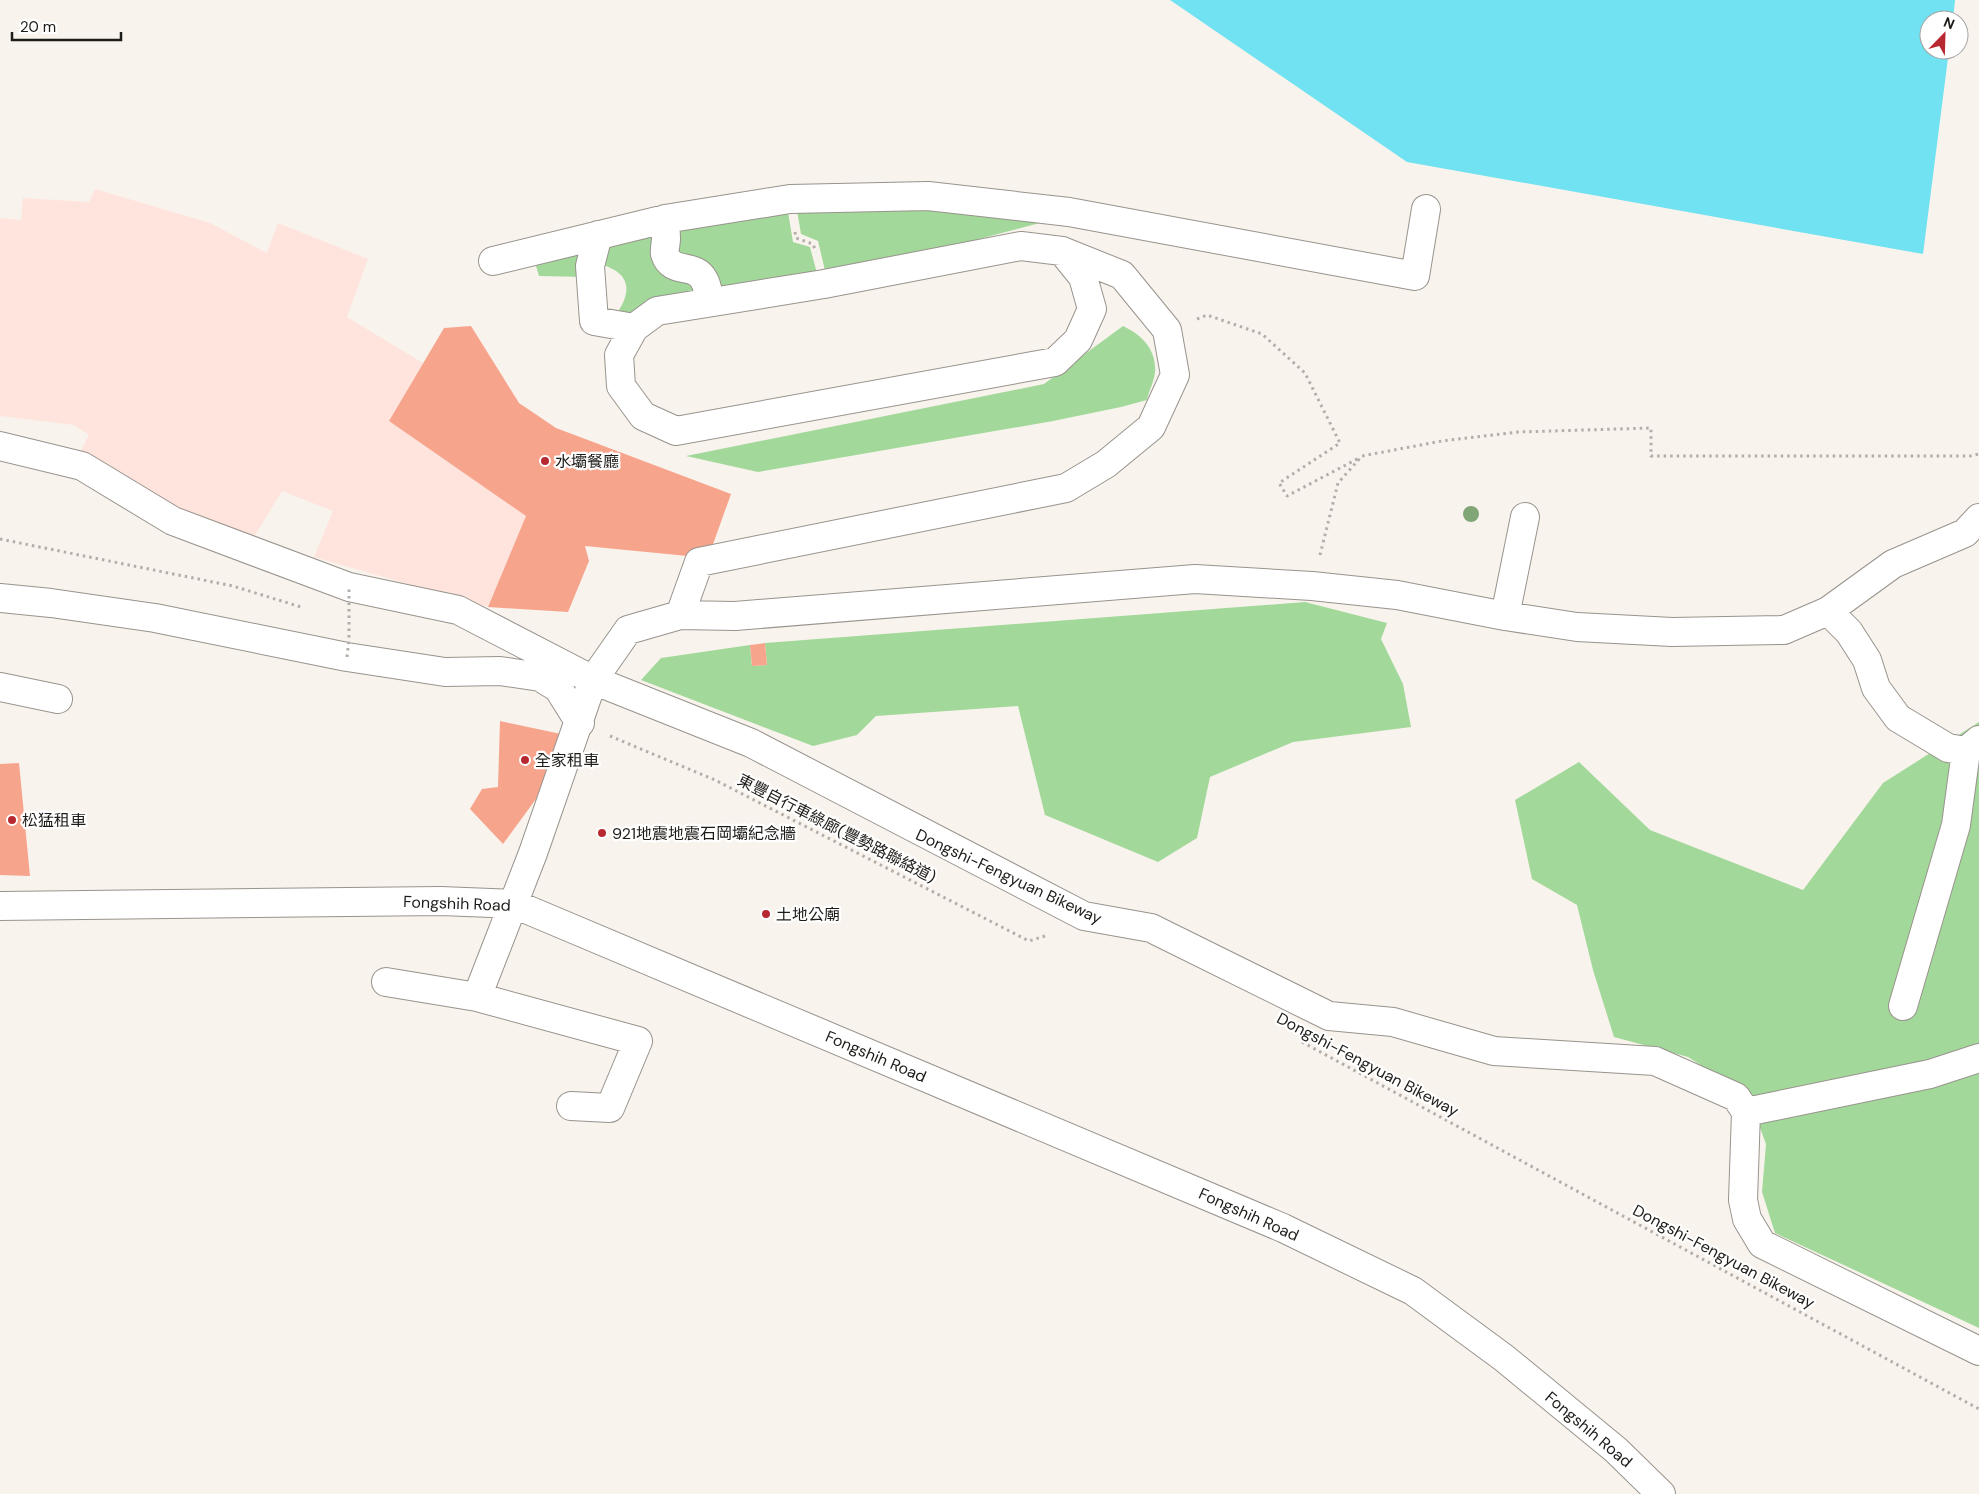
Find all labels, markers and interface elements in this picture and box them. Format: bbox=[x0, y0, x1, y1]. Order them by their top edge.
scale bar bbox=[12, 10, 121, 42]
north arrow bbox=[1919, 10, 1969, 60]
text: N bbox=[1941, 13, 1957, 33]
text: 20 m bbox=[20, 17, 56, 37]
place label: 水壩餐廳 bbox=[555, 451, 619, 472]
marker: 水壩餐廳 bbox=[539, 455, 551, 467]
place label: 全家租車 bbox=[535, 750, 599, 771]
marker: 全家租車 bbox=[519, 754, 531, 766]
street label: 東豐自行車綠廊(豐勢路聯絡道) bbox=[734, 769, 940, 888]
place label: 松猛租車 bbox=[22, 810, 86, 831]
marker: 松猛租車 bbox=[6, 814, 18, 826]
place label: 921地震地震石岡壩紀念牆 bbox=[612, 823, 796, 844]
street label: Dongshi-Fengyuan Bikeway bbox=[912, 824, 1105, 929]
marker: 921地震地震石岡壩紀念牆 bbox=[596, 827, 608, 839]
street label: Fongshih Road bbox=[403, 891, 511, 916]
place label: 土地公廟 bbox=[776, 904, 840, 925]
marker: 土地公廟 bbox=[760, 908, 772, 920]
street label: Dongshi-Fengyuan Bikeway bbox=[1273, 1008, 1462, 1121]
street label: Fongshih Road bbox=[822, 1026, 929, 1087]
street label: Fongshih Road bbox=[1195, 1183, 1302, 1246]
street label: Dongshi-Fengyuan Bikeway bbox=[1629, 1200, 1818, 1313]
street label: Fongshih Road bbox=[1541, 1387, 1637, 1472]

